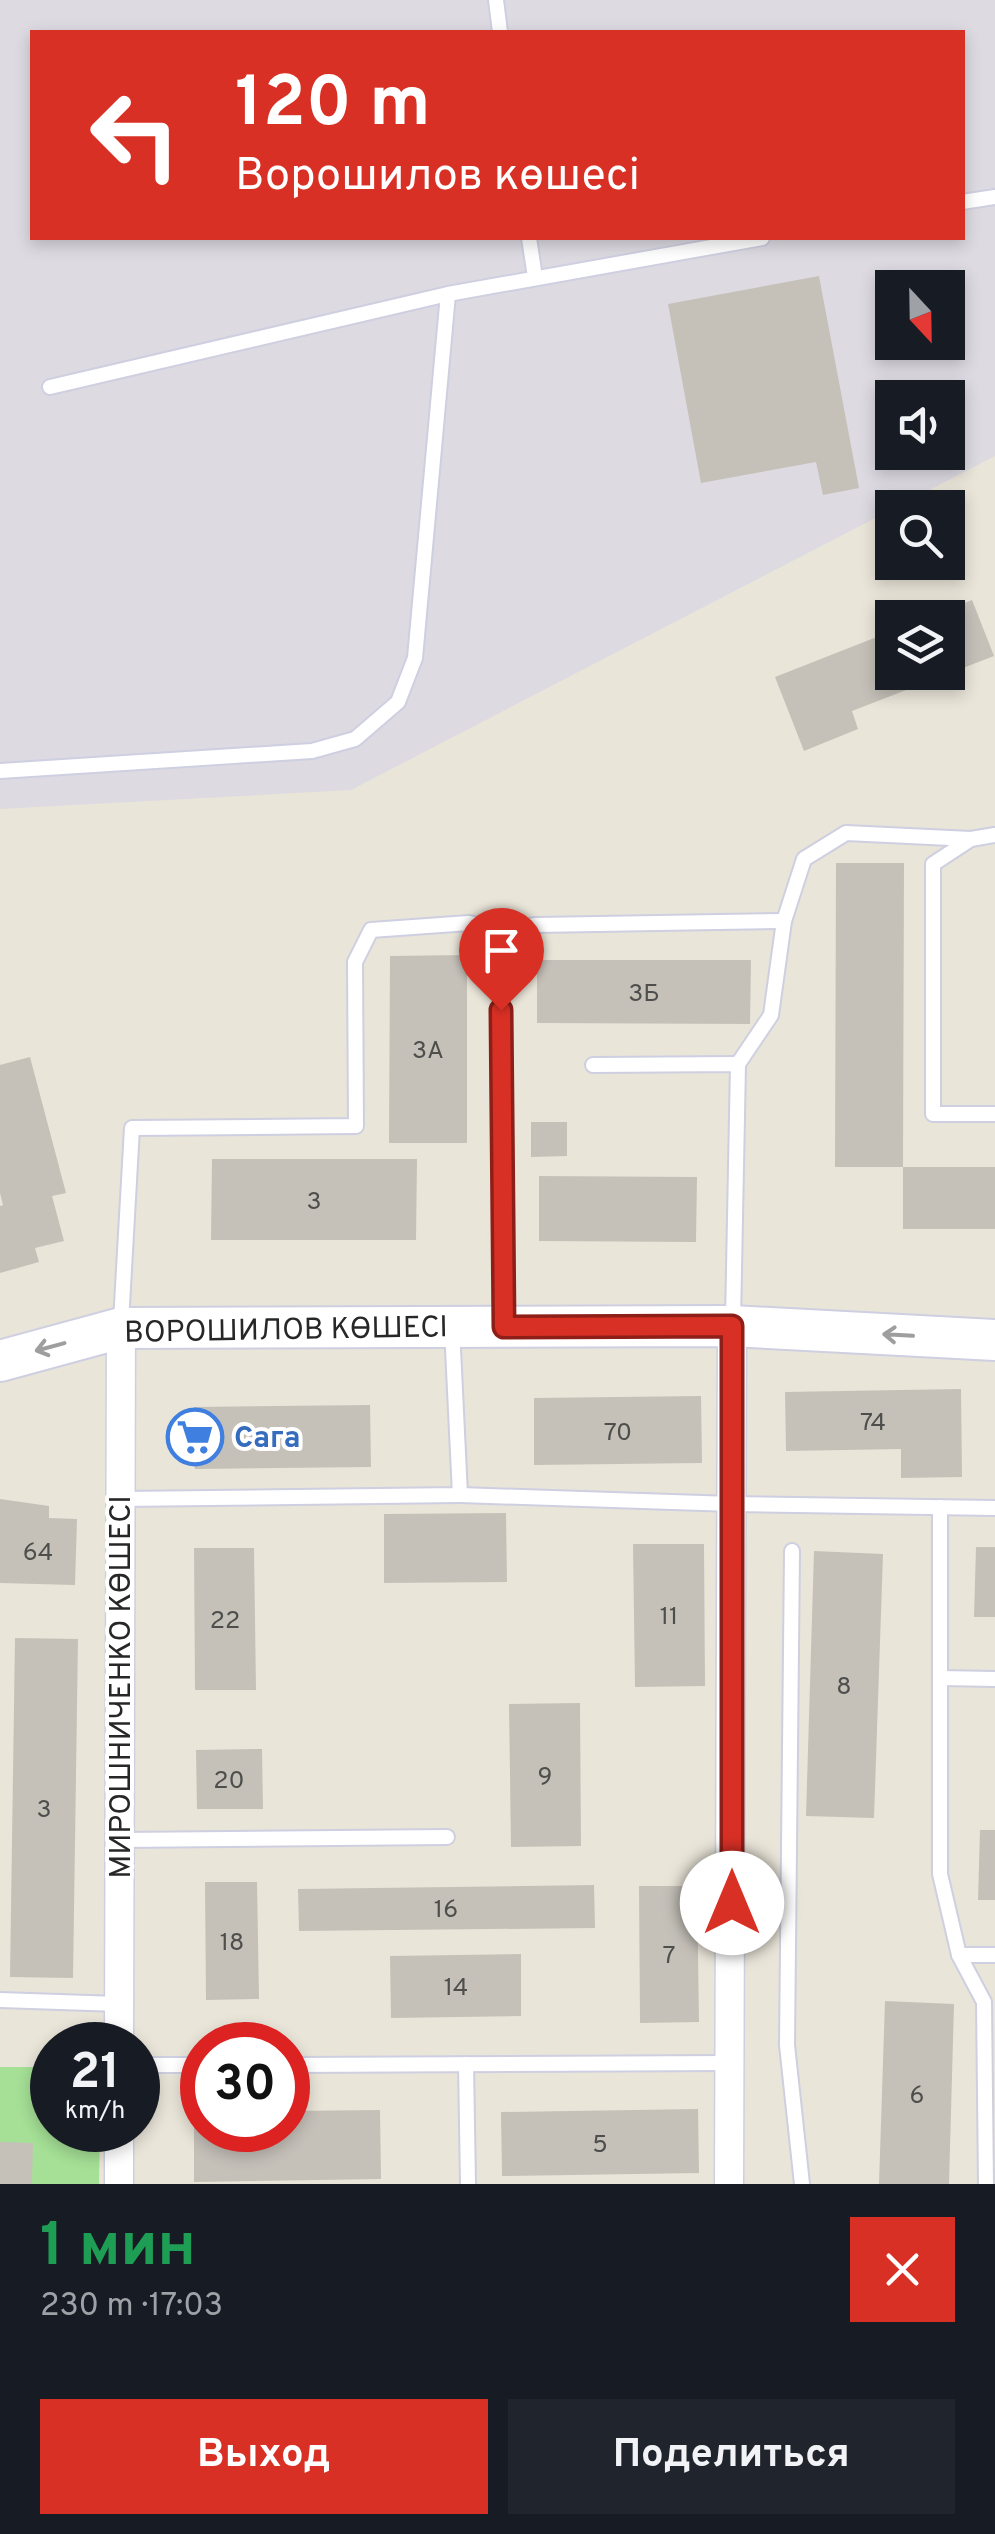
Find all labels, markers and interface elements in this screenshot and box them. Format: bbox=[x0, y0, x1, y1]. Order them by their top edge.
text: 120 m bbox=[235, 62, 431, 151]
icon: left bbox=[70, 70, 200, 200]
text: Ворошилов көшесі bbox=[235, 149, 640, 206]
north arrow bbox=[875, 270, 965, 360]
map controls bbox=[875, 270, 965, 690]
button: sound bbox=[875, 380, 965, 470]
button: search bbox=[875, 490, 965, 580]
button: layers bbox=[875, 600, 965, 690]
pin bbox=[459, 908, 544, 1011]
icon: arrive bbox=[474, 923, 529, 978]
house number: 3Б bbox=[628, 979, 660, 1011]
house number: 3А bbox=[412, 1036, 444, 1068]
house number: 3 bbox=[306, 1187, 322, 1219]
street label: ВОРОШИЛОВ КӨШЕСІ bbox=[124, 1310, 448, 1353]
one-way arrow bbox=[882, 1325, 914, 1344]
one-way arrow bbox=[35, 1339, 67, 1358]
supermarket icon: Сага bbox=[165, 1407, 225, 1467]
house number: 74 bbox=[860, 1408, 886, 1440]
house number: 70 bbox=[604, 1418, 632, 1450]
place label: Сага bbox=[234, 1421, 301, 1458]
street label: МИРОШНИЧЕНКО КӨШЕСІ bbox=[104, 1495, 141, 1879]
house number: 64 bbox=[23, 1538, 53, 1570]
house number: 11 bbox=[660, 1602, 678, 1634]
house number: 22 bbox=[210, 1606, 240, 1638]
house number: 8 bbox=[836, 1672, 852, 1704]
house number: 9 bbox=[538, 1762, 552, 1794]
house number: 20 bbox=[213, 1766, 245, 1798]
house number: 3 bbox=[36, 1795, 52, 1827]
position arrow bbox=[680, 1851, 784, 1955]
house number: 16 bbox=[434, 1895, 458, 1927]
house number: 18 bbox=[220, 1928, 244, 1960]
house number: 7 bbox=[662, 1941, 676, 1973]
house number: 14 bbox=[444, 1973, 468, 2005]
speed limit sign: 30 bbox=[180, 2022, 310, 2152]
text: 21 bbox=[70, 2043, 120, 2106]
house number: 6 bbox=[910, 2081, 924, 2113]
text: km/h bbox=[65, 2096, 125, 2128]
house number: 5 bbox=[592, 2130, 608, 2162]
text: 1 мин bbox=[40, 2211, 196, 2287]
button: close bbox=[850, 2217, 955, 2322]
text: 230 m · 17:03 bbox=[40, 2287, 223, 2327]
button: Выход bbox=[40, 2399, 488, 2514]
button: Поделиться bbox=[508, 2399, 955, 2514]

